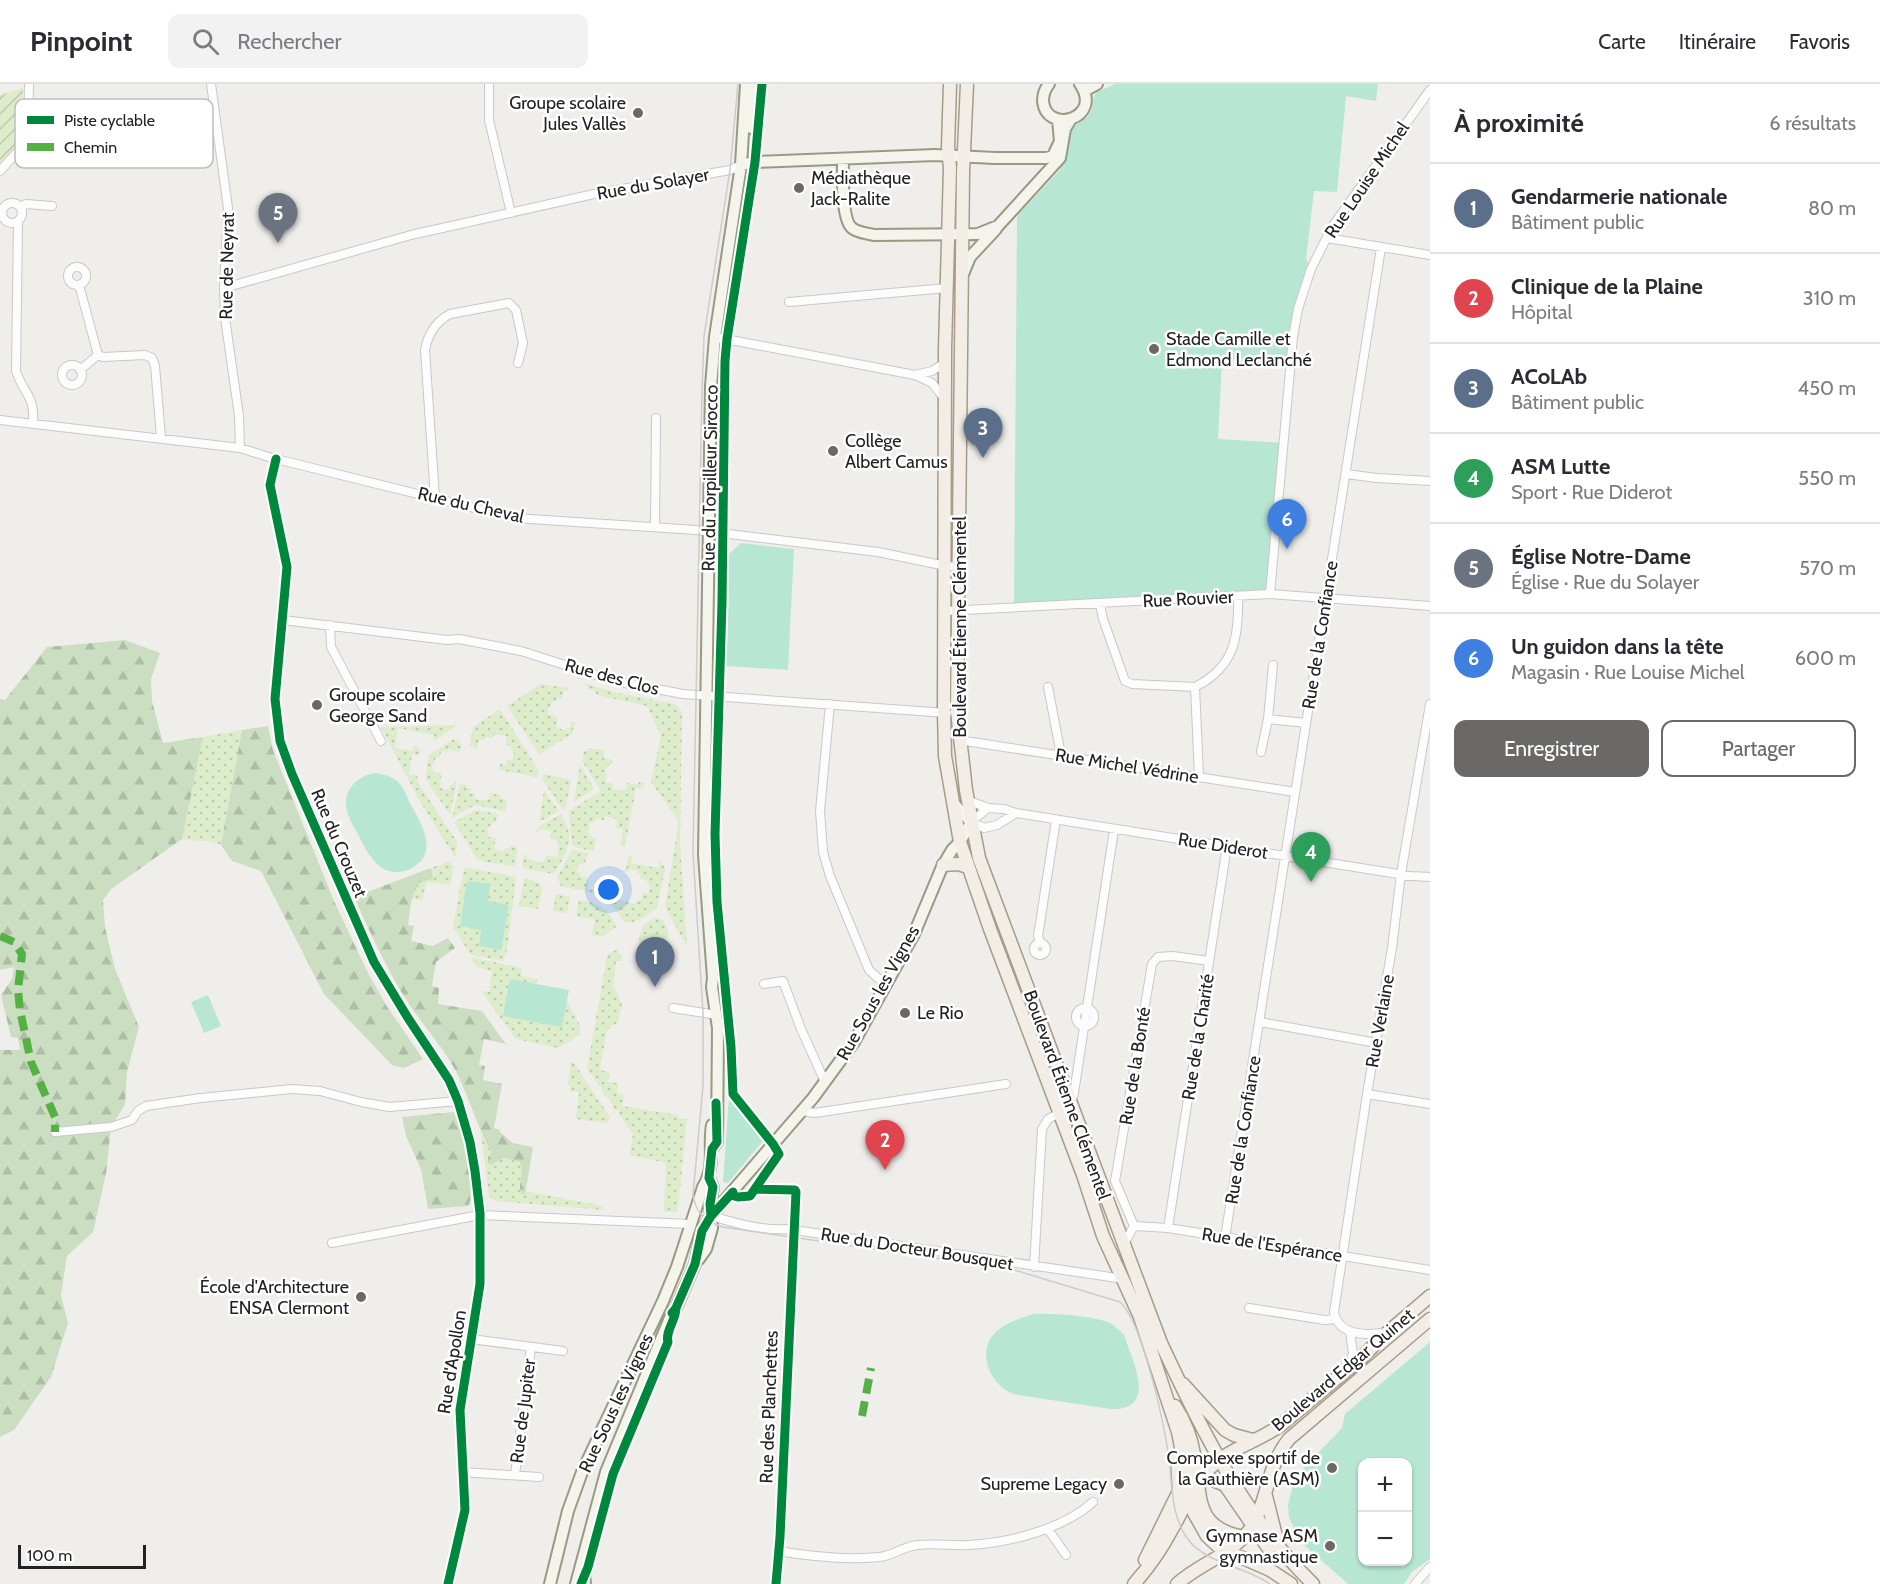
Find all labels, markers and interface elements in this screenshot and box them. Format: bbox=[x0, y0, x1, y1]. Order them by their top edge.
search box bbox=[168, 14, 588, 68]
text: Pinpoint bbox=[30, 24, 132, 58]
icon: search bbox=[189, 25, 222, 58]
text: Rechercher bbox=[237, 28, 341, 55]
text: Carte bbox=[1598, 29, 1646, 54]
text: Itinéraire bbox=[1679, 29, 1756, 54]
text: Favoris bbox=[1789, 29, 1850, 54]
place label: Groupe scolaire Jules Vallès bbox=[509, 92, 626, 135]
legend bbox=[15, 99, 213, 168]
marker: Groupe scolaire Jules Vallès bbox=[631, 106, 645, 120]
text: À proximité bbox=[1454, 107, 1584, 139]
text: Piste cyclable bbox=[64, 111, 155, 130]
text: 6 résultats bbox=[1769, 111, 1856, 135]
street label: Rue Louise Michel bbox=[1320, 117, 1414, 242]
text: Chemin bbox=[64, 138, 117, 157]
street label: Rue du Solayer bbox=[595, 163, 711, 205]
place label: Médiathèque Jack-Ralite bbox=[810, 167, 911, 210]
marker: Médiathèque Jack-Ralite bbox=[792, 181, 806, 195]
text: Gendarmerie nationale bbox=[1511, 183, 1727, 210]
pin: 5 bbox=[258, 194, 298, 243]
text: 1 bbox=[1470, 196, 1477, 220]
text: 80 m bbox=[1808, 196, 1856, 220]
text: Bâtiment public bbox=[1511, 210, 1644, 234]
street label: Rue de Neyrat bbox=[215, 212, 239, 320]
text: Clinique de la Plaine bbox=[1511, 273, 1703, 300]
text: 2 bbox=[1468, 286, 1479, 310]
text: 310 m bbox=[1803, 286, 1856, 310]
text: Hôpital bbox=[1511, 300, 1572, 324]
place label: Stade Camille et Edmond Leclanché bbox=[1166, 328, 1312, 371]
marker: Stade Camille et Edmond Leclanché bbox=[1147, 342, 1161, 356]
text: ACoLAb bbox=[1511, 363, 1587, 390]
text: 3 bbox=[1468, 376, 1479, 400]
text: 450 m bbox=[1798, 376, 1856, 400]
street label: Rue du Torpilleur Sirocco bbox=[697, 384, 723, 572]
text: Bâtiment public bbox=[1511, 390, 1644, 414]
pin: 3 bbox=[964, 408, 1002, 458]
place label: Collège Albert Camus bbox=[845, 430, 948, 473]
marker: Collège Albert Camus bbox=[826, 444, 840, 458]
text: ASM Lutte bbox=[1511, 453, 1610, 480]
text: 4 bbox=[1467, 466, 1480, 490]
text: 550 m bbox=[1798, 466, 1856, 490]
text: Sport · Rue Diderot bbox=[1511, 480, 1672, 504]
street label: Rue du Cheval bbox=[416, 482, 527, 528]
pin: 6 bbox=[1268, 500, 1306, 549]
street label: Boulevard Étienne Clémentel bbox=[949, 516, 971, 738]
text: Église Notre-Dame bbox=[1511, 543, 1691, 570]
text: 5 bbox=[1468, 556, 1479, 580]
text: 570 m bbox=[1799, 556, 1856, 580]
street label: Rue de la Confiance bbox=[1297, 559, 1343, 711]
text: Église · Rue du Solayer bbox=[1511, 570, 1699, 594]
street label: Rue Rouvier bbox=[1142, 586, 1234, 612]
text: Un guidon dans la tête bbox=[1511, 633, 1724, 660]
text: 6 bbox=[1468, 646, 1479, 670]
text: 600 m bbox=[1795, 646, 1856, 670]
street label: Rue des Clos bbox=[562, 654, 662, 700]
text: Magasin · Rue Louise Michel bbox=[1511, 660, 1745, 684]
place label: Groupe scolaire George Sand bbox=[329, 684, 446, 727]
marker: Groupe scolaire George Sand bbox=[310, 698, 324, 712]
button: Enregistrer bbox=[1454, 720, 1649, 777]
button: Partager bbox=[1661, 720, 1856, 777]
street label: Rue Michel Védrine bbox=[1054, 744, 1200, 788]
street label: Rue du Crouzet bbox=[306, 785, 372, 901]
street label: Rue Diderot bbox=[1177, 828, 1269, 864]
pin: 4 bbox=[1292, 832, 1330, 882]
your location bbox=[594, 875, 623, 904]
street label: Rue Sous les Vignes bbox=[832, 922, 924, 1064]
pin: 1 bbox=[636, 938, 674, 987]
street label: Rue de la Charité bbox=[1177, 972, 1219, 1102]
street label: Rue Verlaine bbox=[1361, 973, 1399, 1069]
street label: Boulevard Étienne Clémentel bbox=[1019, 987, 1115, 1203]
place label: Le Rio bbox=[917, 1002, 964, 1024]
street label: Rue de la Bonté bbox=[1115, 1005, 1155, 1127]
marker: Le Rio bbox=[898, 1006, 912, 1020]
street label: Rue de la Confiance bbox=[1220, 1054, 1266, 1206]
pin: 2 bbox=[866, 1120, 904, 1170]
street label: Rue du Docteur Bousquet bbox=[819, 1223, 1015, 1275]
street label: Rue de l'Espérance bbox=[1200, 1223, 1344, 1267]
place label: École d'Architecture ENSA Clermont bbox=[200, 1276, 349, 1319]
marker: École d'Architecture ENSA Clermont bbox=[354, 1290, 368, 1304]
street label: Boulevard Edgar Quinet bbox=[1267, 1304, 1419, 1436]
street label: Rue d'Apollon bbox=[433, 1308, 471, 1416]
street label: Rue Sous les Vignes bbox=[574, 1330, 658, 1476]
street label: Rue des Planchettes bbox=[755, 1330, 783, 1484]
street label: Rue de Jupiter bbox=[506, 1357, 540, 1465]
place label: Complexe sportif de la Gauthière (ASM) bbox=[1167, 1447, 1320, 1490]
map controls bbox=[1358, 1458, 1412, 1566]
button: + bbox=[1358, 1458, 1412, 1512]
marker: Complexe sportif de la Gauthière (ASM) bbox=[1325, 1461, 1339, 1475]
place label: Supreme Legacy bbox=[980, 1473, 1107, 1495]
marker: Supreme Legacy bbox=[1112, 1477, 1126, 1491]
button: − bbox=[1358, 1512, 1412, 1566]
place label: Gymnase ASM gymnastique bbox=[1206, 1525, 1318, 1568]
marker: Gymnase ASM gymnastique bbox=[1323, 1539, 1337, 1553]
scale bar bbox=[18, 1542, 146, 1570]
text: 100 m bbox=[27, 1546, 72, 1565]

